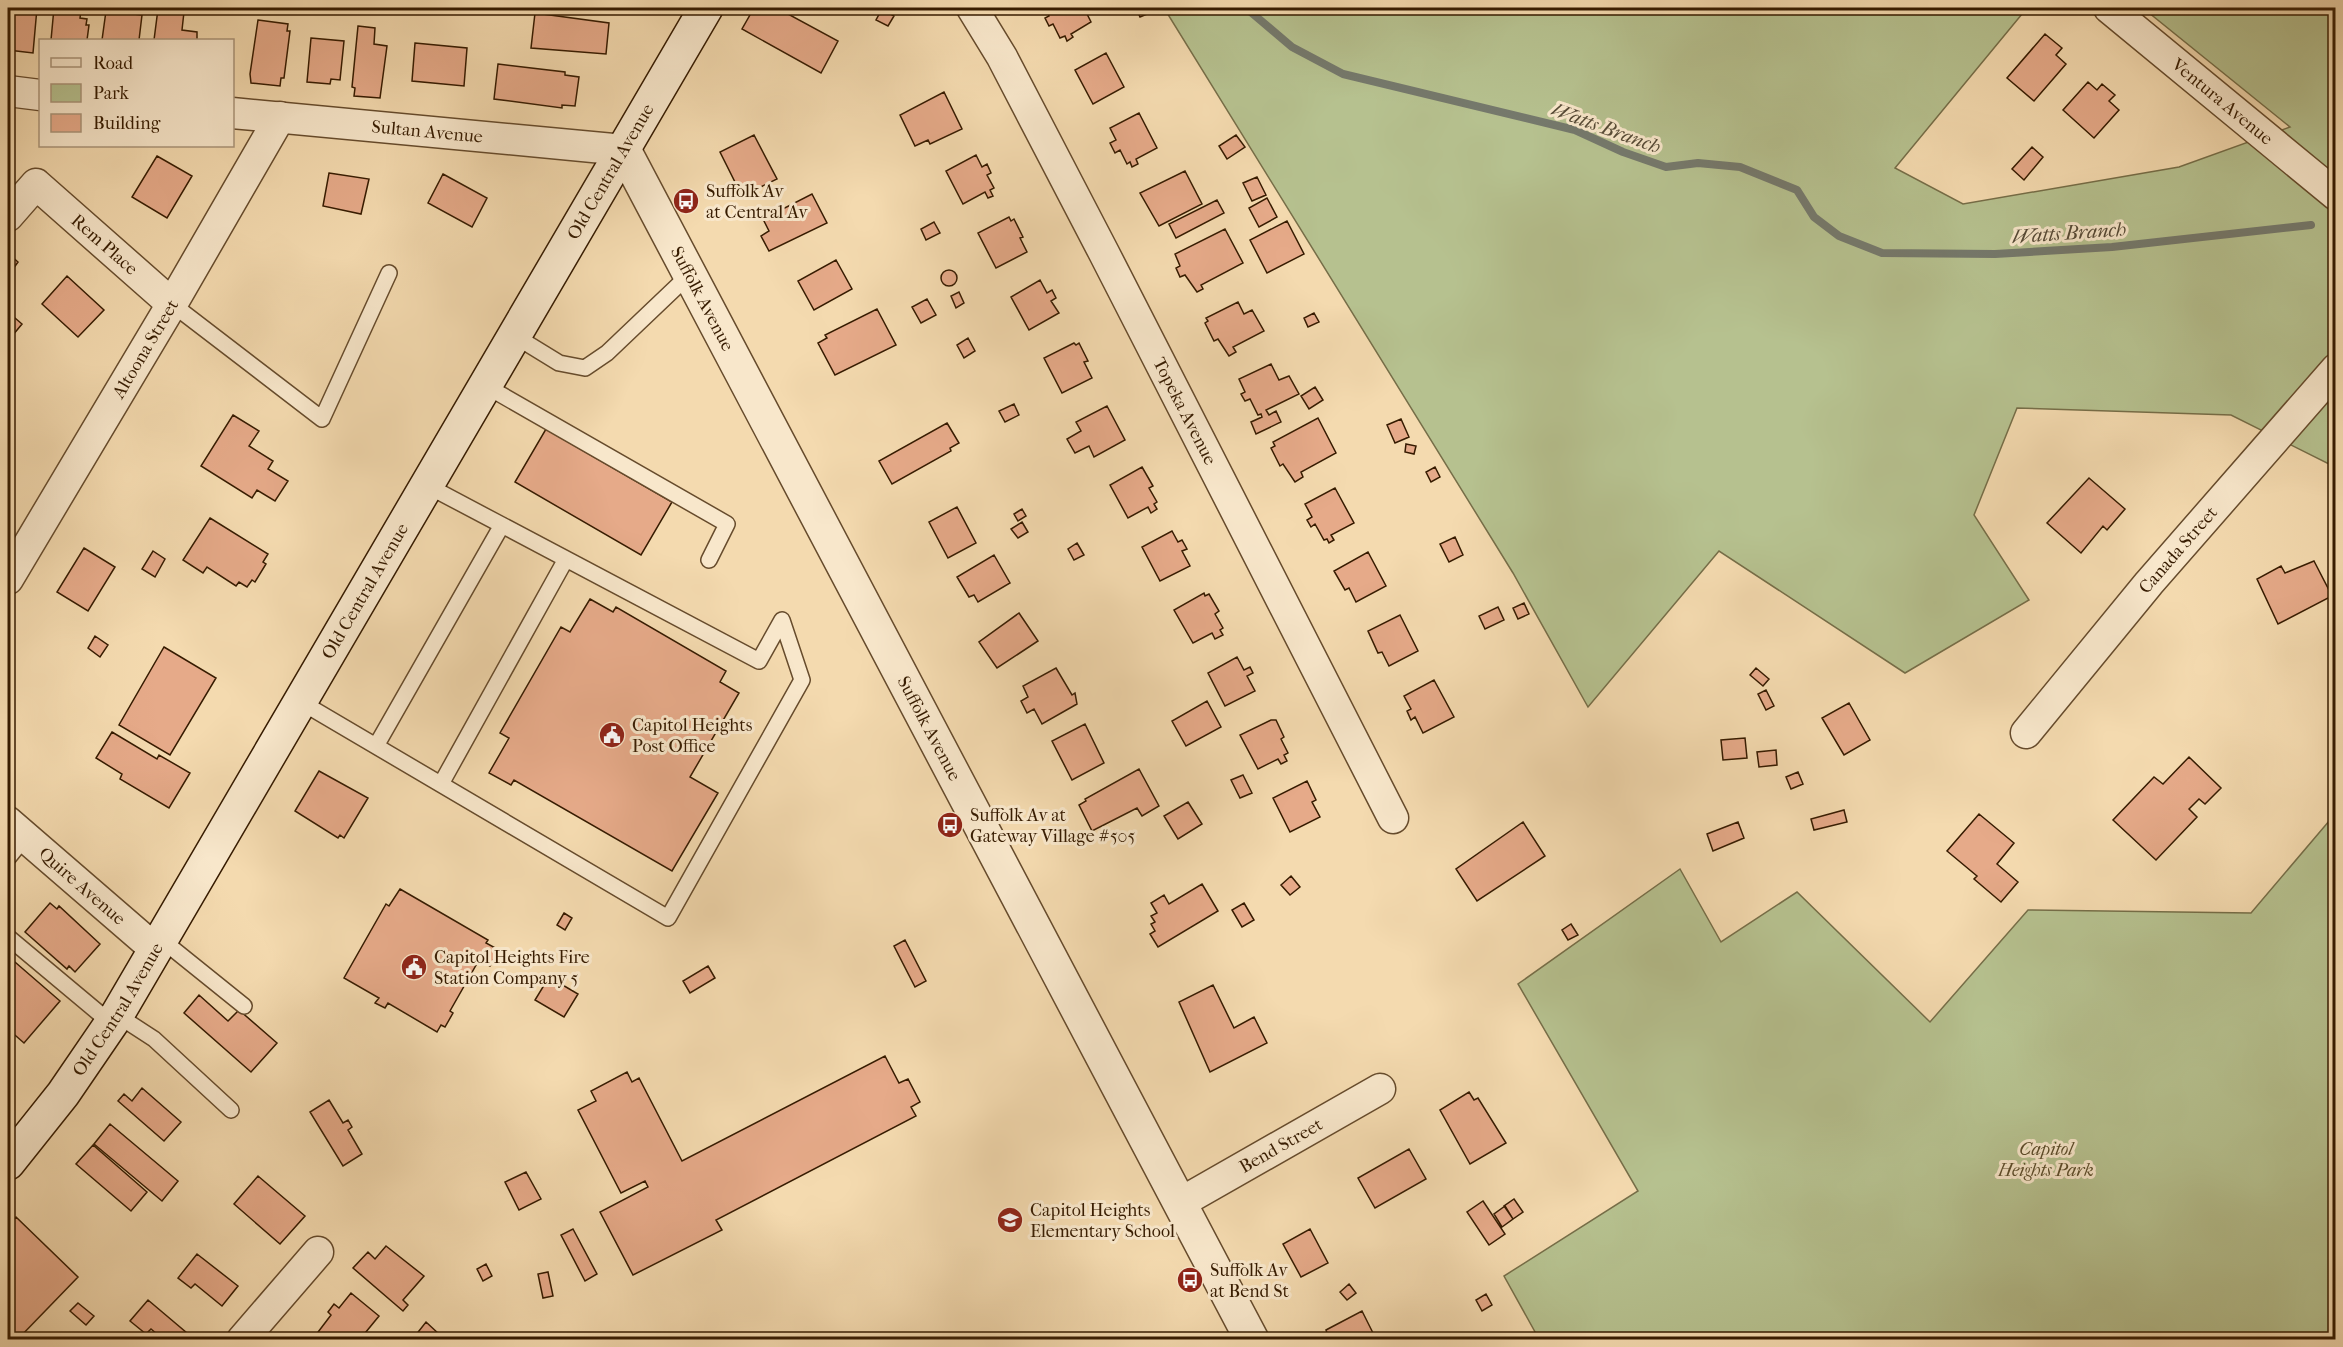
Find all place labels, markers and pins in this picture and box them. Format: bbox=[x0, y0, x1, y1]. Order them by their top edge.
place label: Suffolk Av at Central Av bbox=[706, 181, 808, 223]
bus stop icon: Suffolk Av at Central Av bbox=[671, 186, 701, 216]
place label: Capitol Heights Post Office bbox=[632, 715, 753, 757]
public building icon: Capitol Heights Post Office bbox=[597, 720, 627, 750]
place label: Suffolk Av at Gateway Village #505 bbox=[970, 805, 1136, 847]
bus stop icon: Suffolk Av at Gateway Village #505 bbox=[935, 810, 965, 840]
place label: Capitol Heights Fire Station Company 5 bbox=[434, 947, 590, 989]
public building icon: Capitol Heights Fire Station Company 5 bbox=[399, 952, 429, 982]
place label: Capitol Heights Elementary School bbox=[1030, 1200, 1175, 1242]
school or university icon: Capitol Heights Elementary School bbox=[995, 1205, 1025, 1235]
place label: Suffolk Av at Bend St bbox=[1210, 1260, 1290, 1302]
bus stop icon: Suffolk Av at Bend St bbox=[1175, 1265, 1205, 1295]

